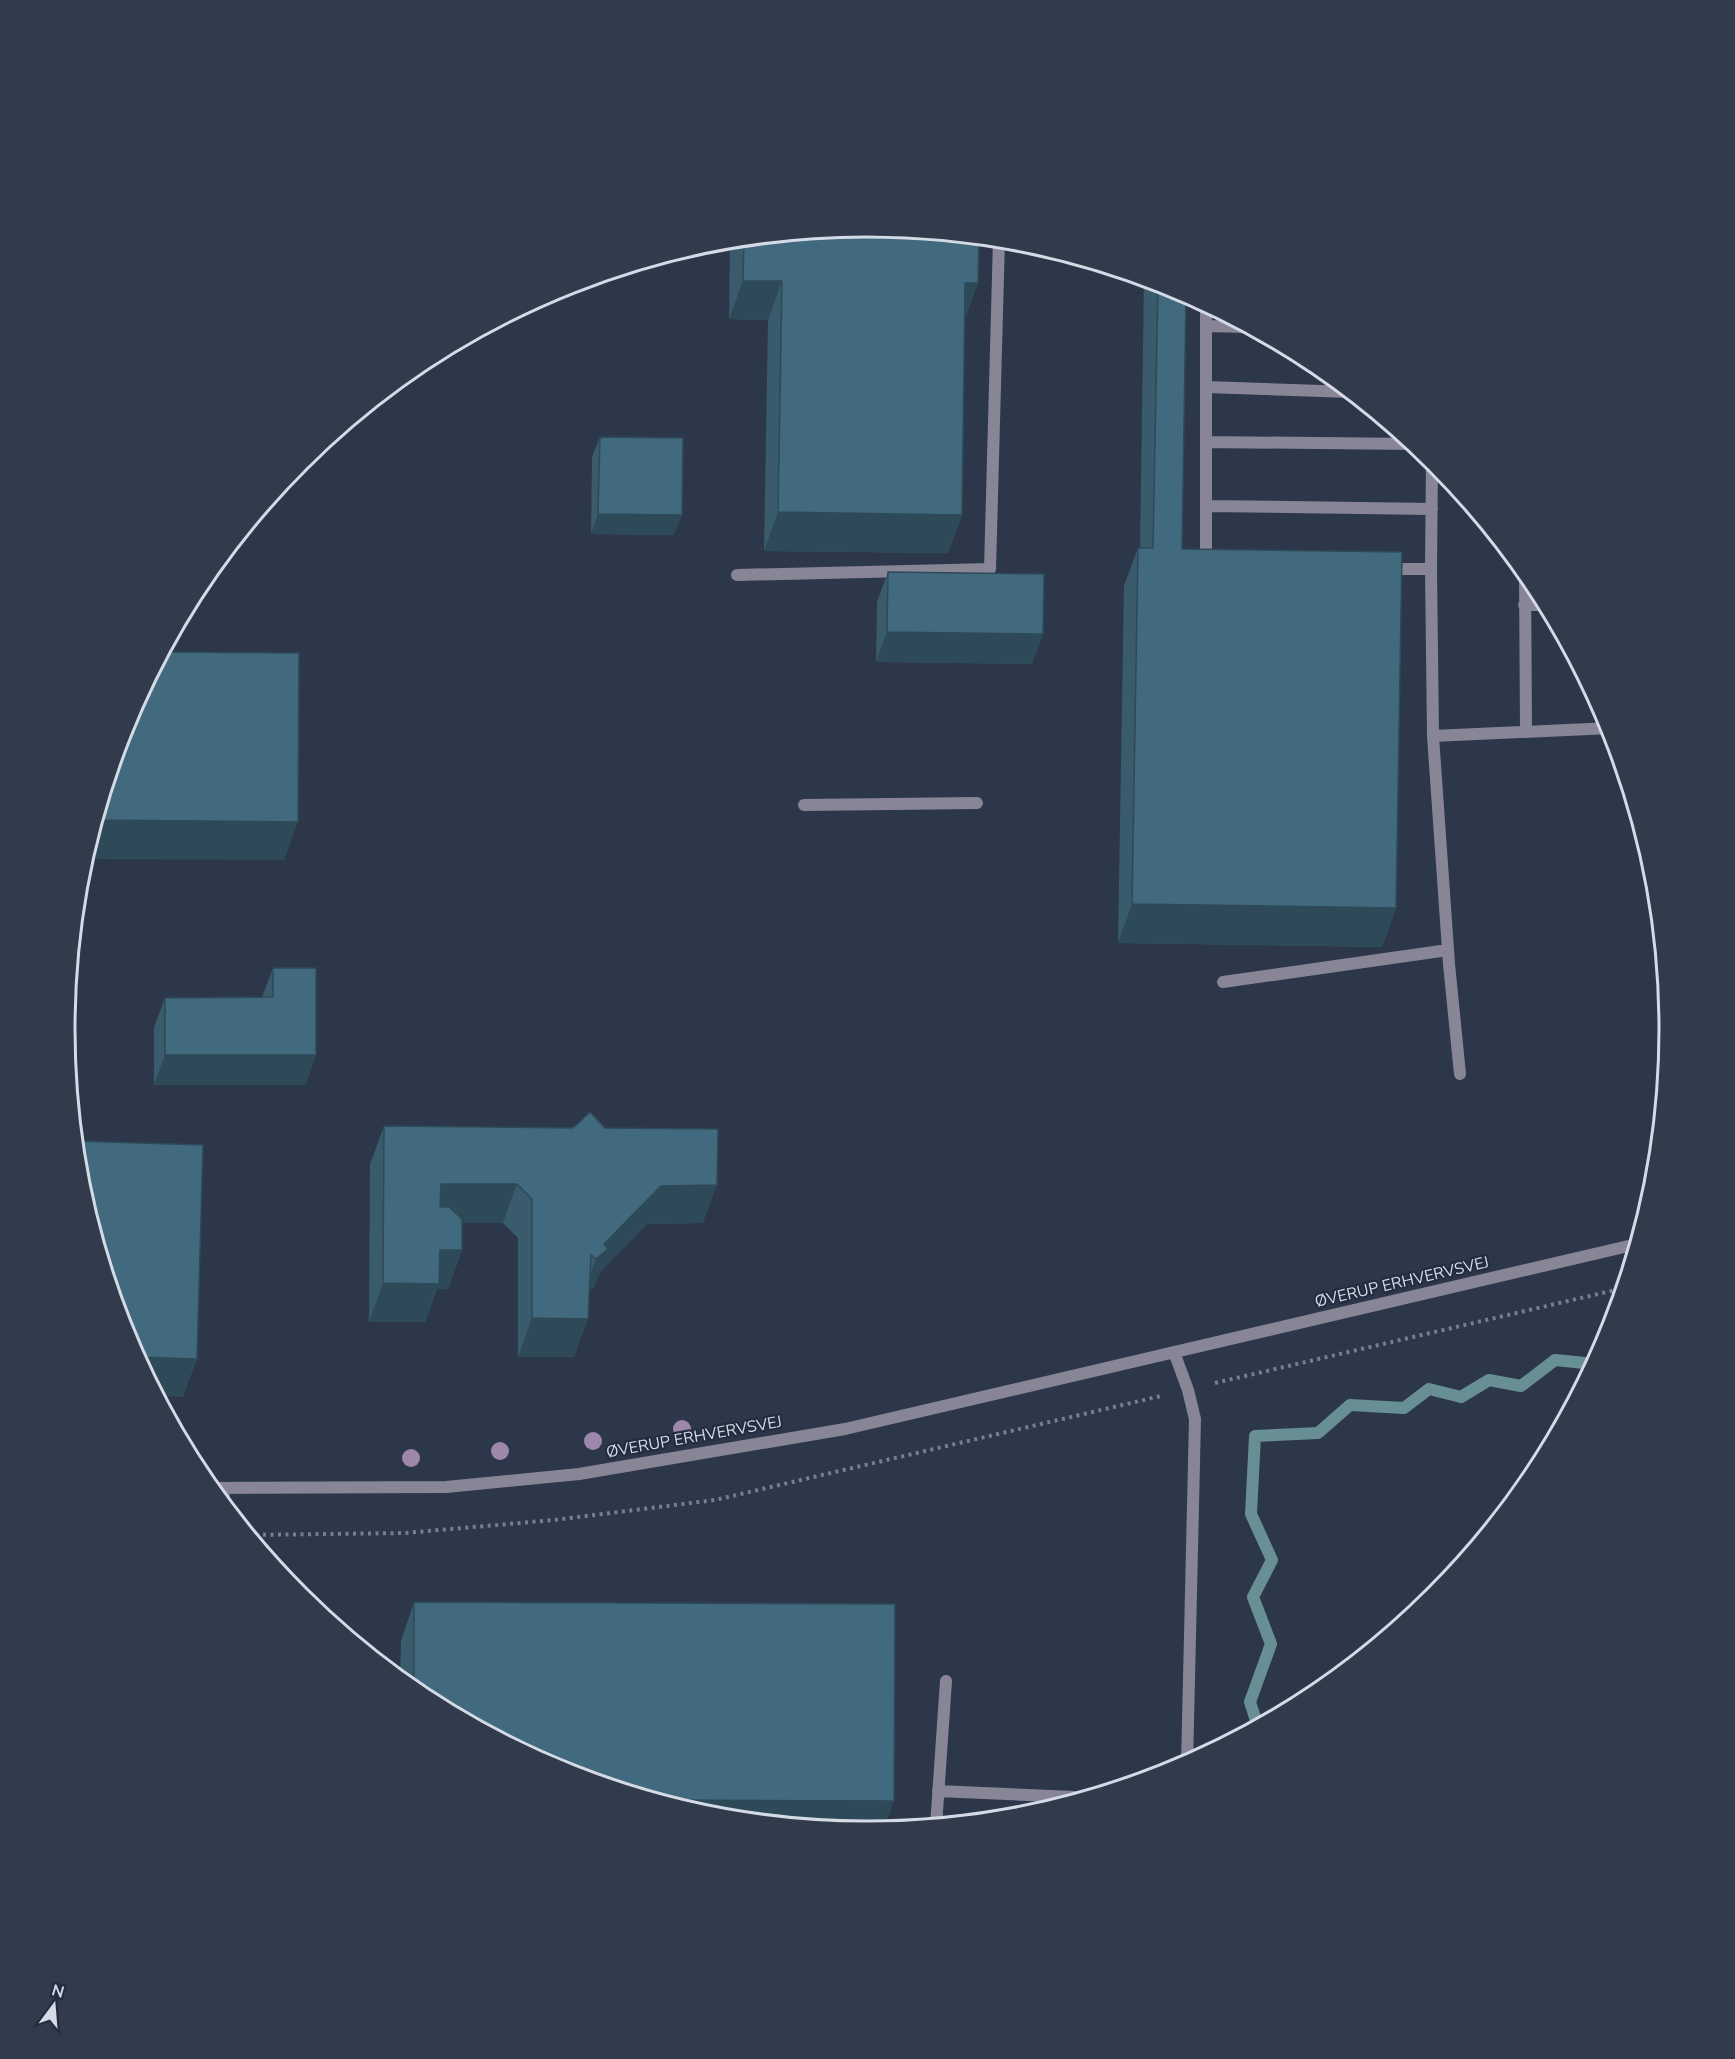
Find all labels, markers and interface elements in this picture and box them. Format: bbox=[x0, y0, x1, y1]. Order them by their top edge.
street label: ØVERUP ERHVERVSVEJ bbox=[1313, 1251, 1491, 1313]
street label: ØVERUP ERHVERVSVEJ bbox=[604, 1411, 784, 1463]
north arrow bbox=[24, 1975, 84, 2035]
text: N bbox=[49, 1979, 67, 2004]

